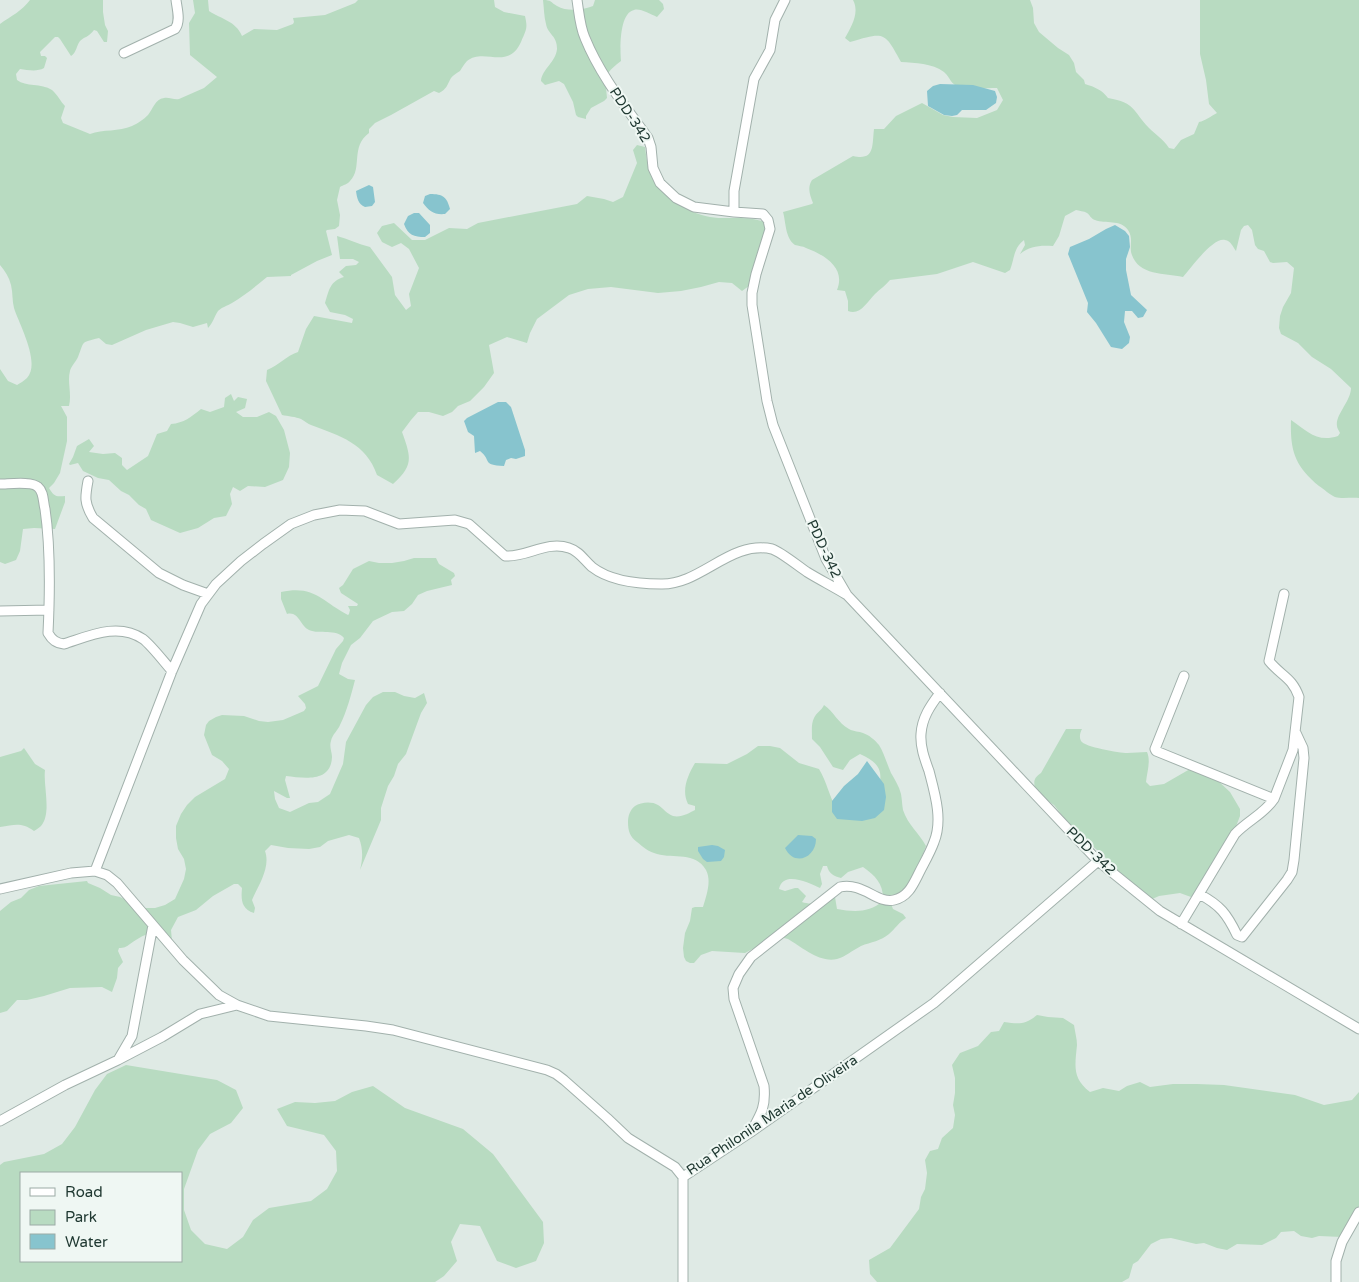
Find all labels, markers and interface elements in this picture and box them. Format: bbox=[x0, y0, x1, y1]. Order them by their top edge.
street label: PDD-342 bbox=[606, 84, 654, 146]
street label: PDD-342 bbox=[803, 517, 845, 581]
street label: PDD-342 bbox=[1063, 823, 1119, 879]
street label: Rua Philonila Maria de Oliveira bbox=[683, 1051, 861, 1179]
legend bbox=[20, 1172, 182, 1262]
text: Road bbox=[65, 1183, 103, 1201]
text: Park bbox=[65, 1208, 97, 1226]
text: Water bbox=[65, 1233, 108, 1251]

